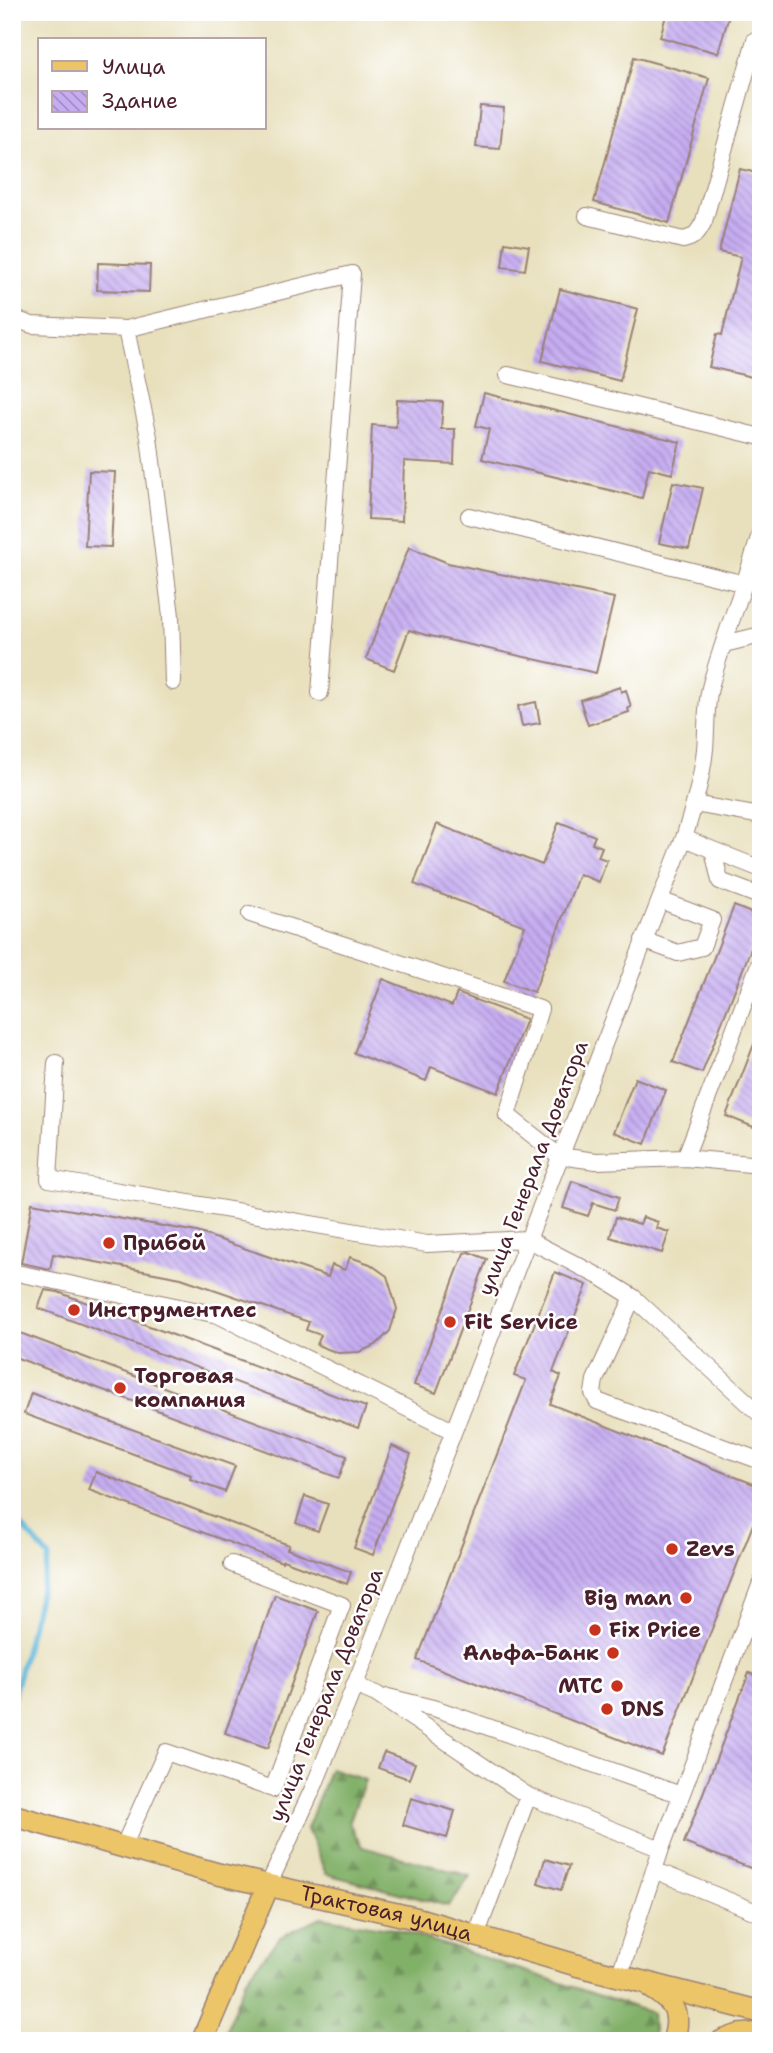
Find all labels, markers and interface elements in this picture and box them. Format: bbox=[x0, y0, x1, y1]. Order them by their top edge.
legend bbox=[38, 38, 266, 130]
text: Улица bbox=[102, 53, 165, 81]
text: Здание bbox=[102, 87, 178, 115]
street label: улица Генерала Доватора bbox=[471, 1037, 595, 1299]
place label: Прибой bbox=[123, 1229, 206, 1257]
marker: Прибой bbox=[101, 1235, 117, 1251]
place label: Инструментлес bbox=[88, 1296, 257, 1324]
marker: Инструментлес bbox=[66, 1302, 82, 1318]
place label: Fit Service bbox=[464, 1308, 578, 1336]
marker: Fit Service bbox=[442, 1314, 458, 1330]
place label: Торговая компания bbox=[134, 1362, 246, 1414]
marker: Торговая компания bbox=[112, 1380, 128, 1396]
place label: Zevs bbox=[686, 1535, 735, 1563]
marker: Zevs bbox=[664, 1541, 680, 1557]
street label: улица Генерала Доватора bbox=[262, 1564, 390, 1826]
place label: Big man bbox=[584, 1584, 672, 1612]
marker: Big man bbox=[678, 1590, 694, 1606]
place label: Fix Price bbox=[609, 1616, 701, 1644]
marker: Fix Price bbox=[587, 1622, 603, 1638]
place label: Альфа-Банк bbox=[463, 1639, 599, 1667]
marker: Альфа-Банк bbox=[605, 1645, 621, 1661]
place label: МТС bbox=[558, 1672, 603, 1700]
marker: МТС bbox=[609, 1678, 625, 1694]
place label: DNS bbox=[621, 1695, 664, 1723]
marker: DNS bbox=[599, 1701, 615, 1717]
street label: Трактовая улица bbox=[298, 1879, 475, 1948]

